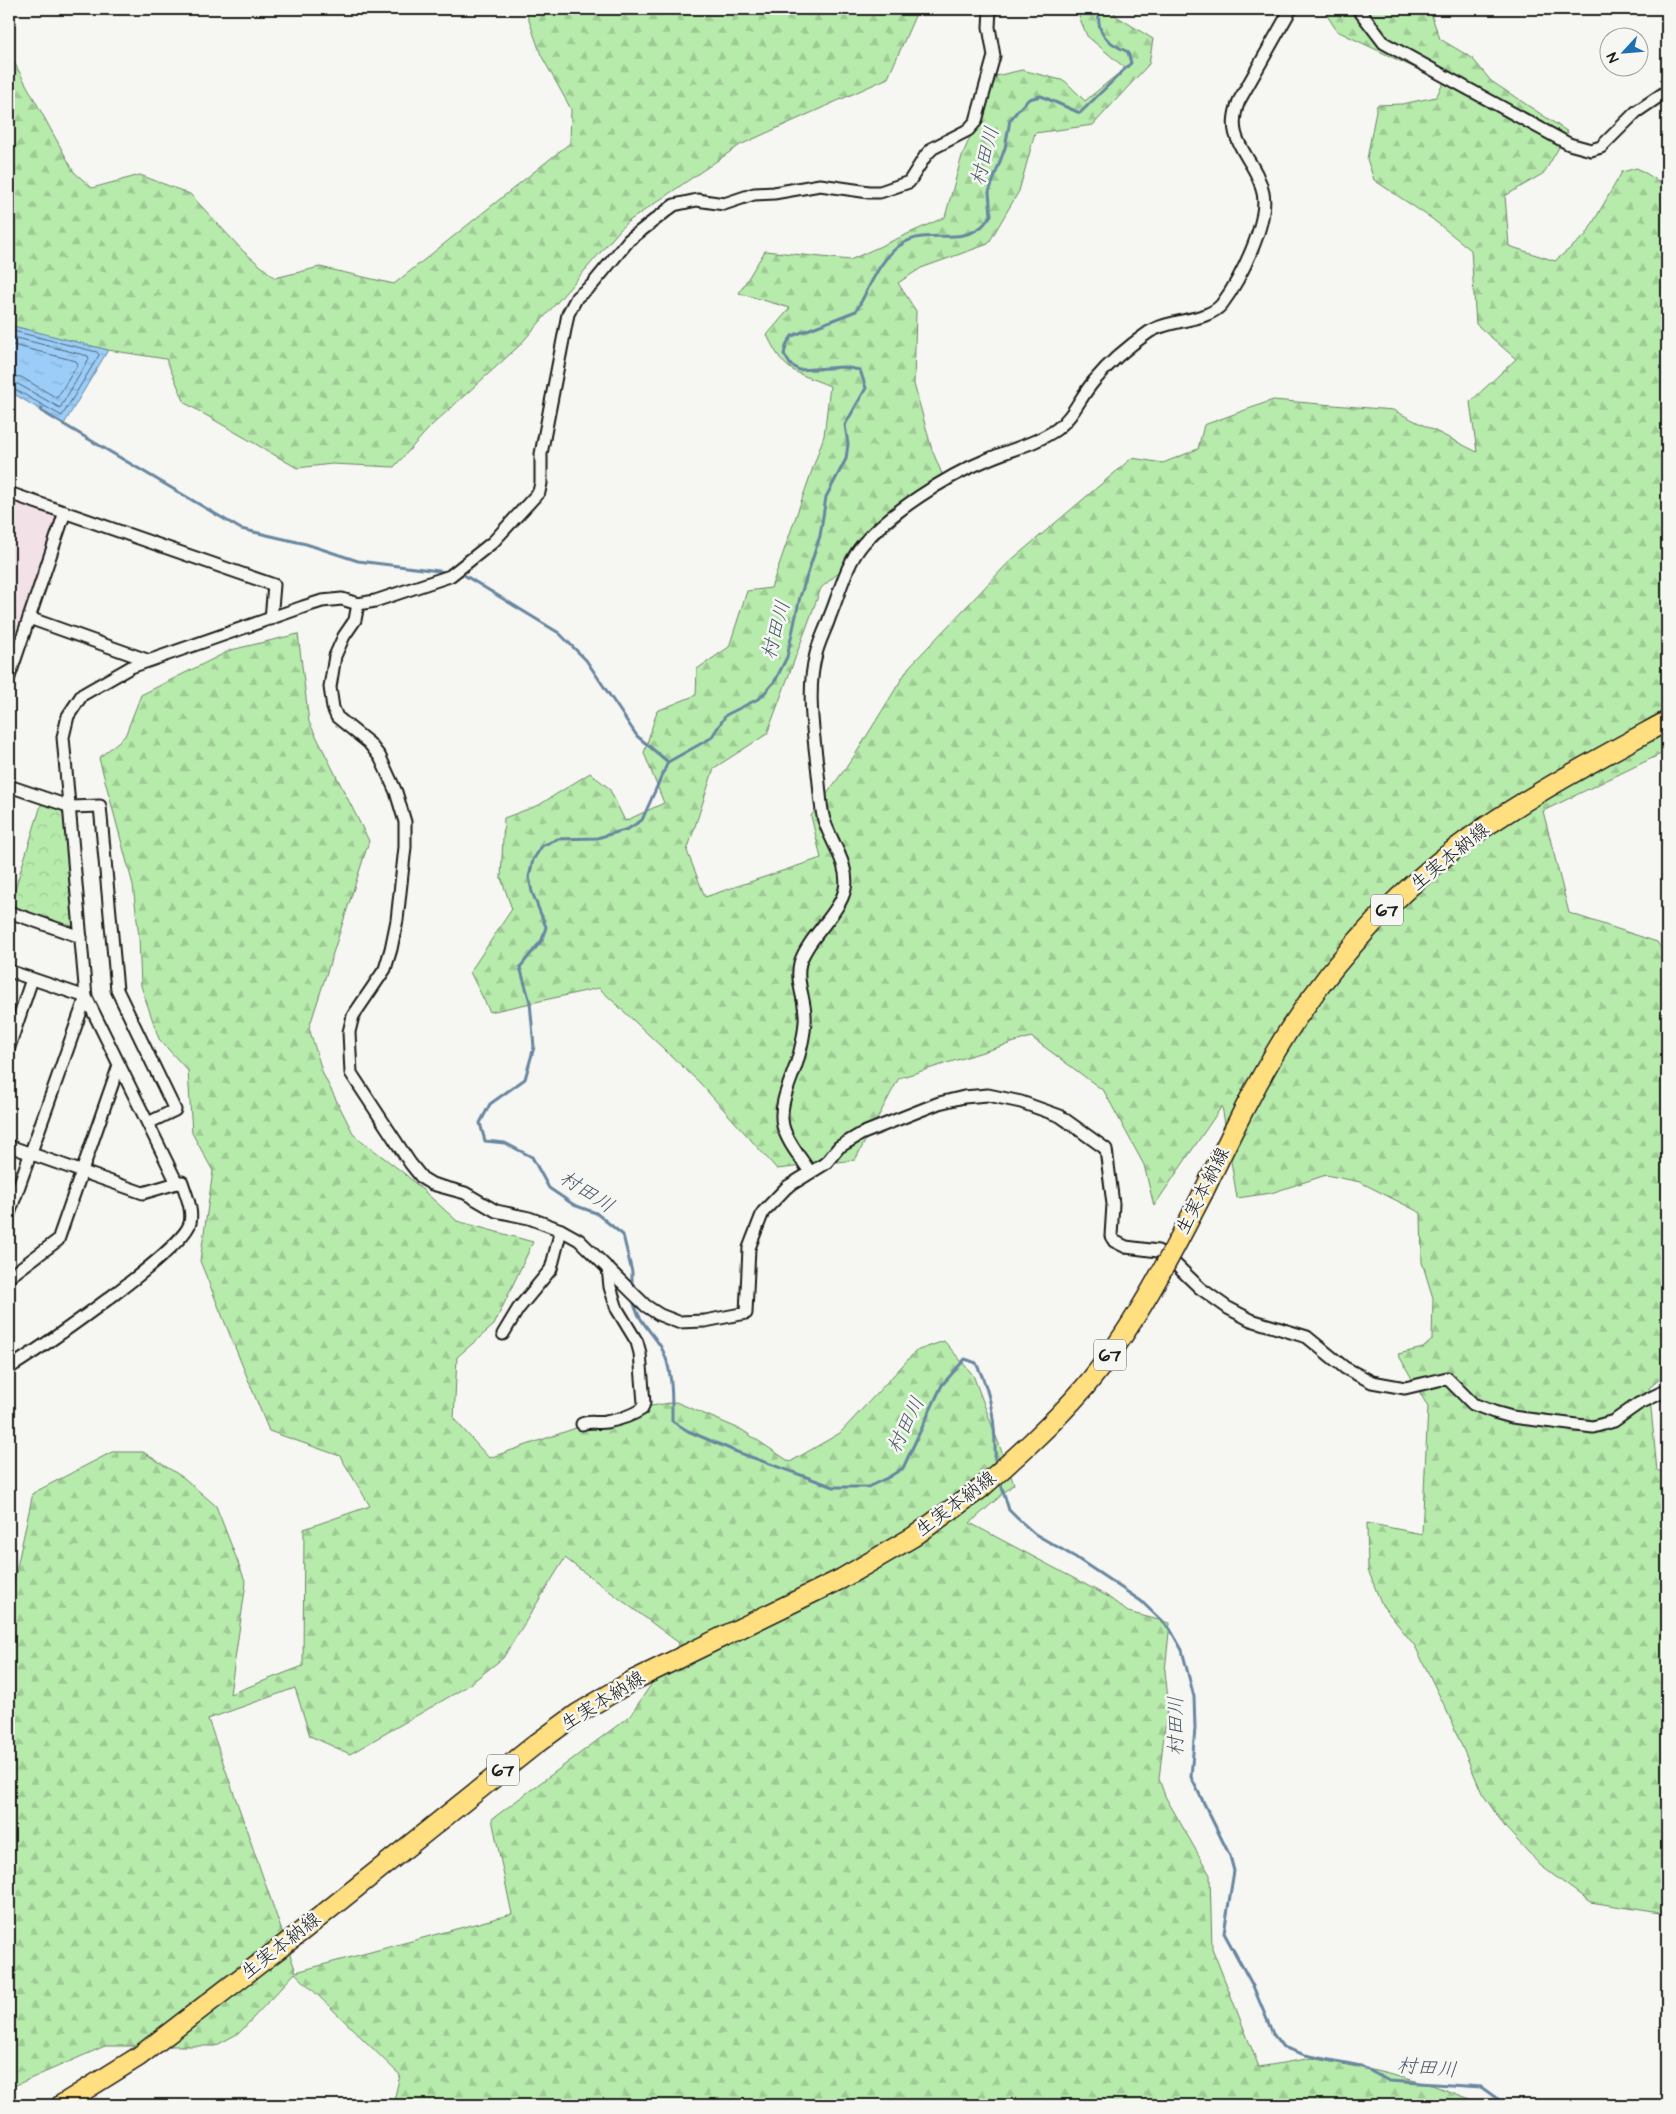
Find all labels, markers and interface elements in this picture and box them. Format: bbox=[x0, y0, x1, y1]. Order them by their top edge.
north arrow bbox=[1598, 28, 1648, 78]
text: N bbox=[1602, 49, 1624, 66]
water label: 村田川 bbox=[964, 123, 1006, 189]
water label: 村田川 bbox=[755, 597, 797, 663]
street label: 生実本納線 bbox=[1405, 817, 1495, 897]
road number: 67 bbox=[1371, 894, 1403, 926]
street label: 生実本納線 bbox=[1169, 1143, 1237, 1239]
water label: 村田川 bbox=[554, 1164, 620, 1220]
road number: 67 bbox=[1094, 1340, 1126, 1370]
water label: 村田川 bbox=[880, 1392, 932, 1458]
street label: 生実本納線 bbox=[910, 1465, 1002, 1543]
street label: 生実本納線 bbox=[556, 1664, 650, 1738]
water label: 村田川 bbox=[1162, 1696, 1190, 1756]
road number: 67 bbox=[487, 1754, 519, 1786]
street label: 生実本納線 bbox=[235, 1906, 327, 1986]
water label: 村田川 bbox=[1396, 2051, 1458, 2085]

